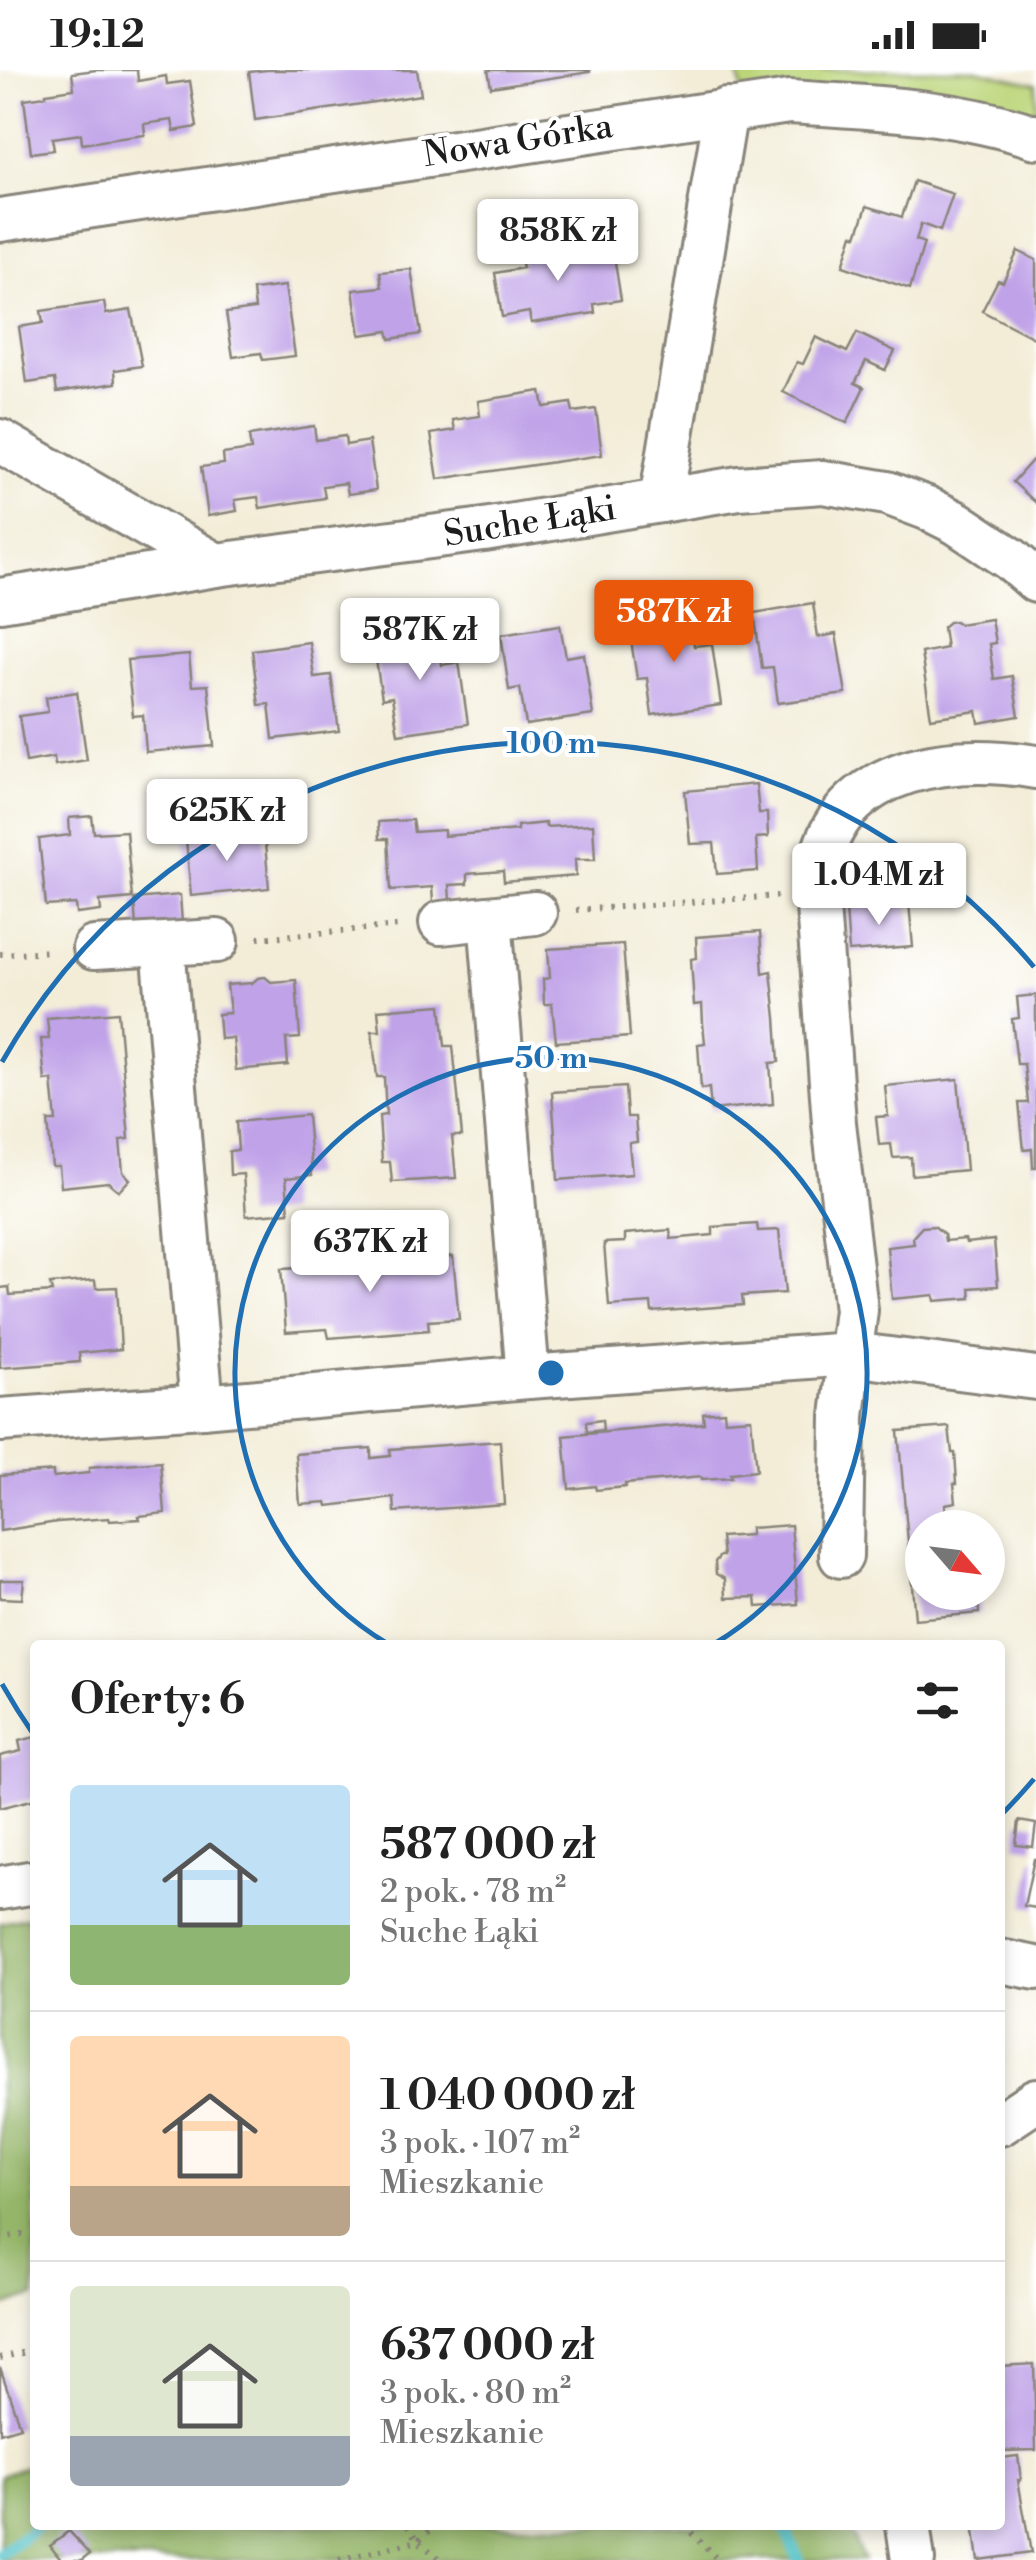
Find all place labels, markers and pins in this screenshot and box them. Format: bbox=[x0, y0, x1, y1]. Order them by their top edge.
pin: 858K zł bbox=[466, 199, 650, 284]
pin: 587K zł bbox=[582, 580, 766, 665]
pin: 587K zł bbox=[328, 598, 512, 683]
pin: 625K zł bbox=[135, 779, 319, 864]
pin: 1.04M zł bbox=[776, 843, 982, 928]
pin: 637K zł bbox=[278, 1210, 462, 1295]
centre of rings bbox=[533, 1355, 569, 1391]

